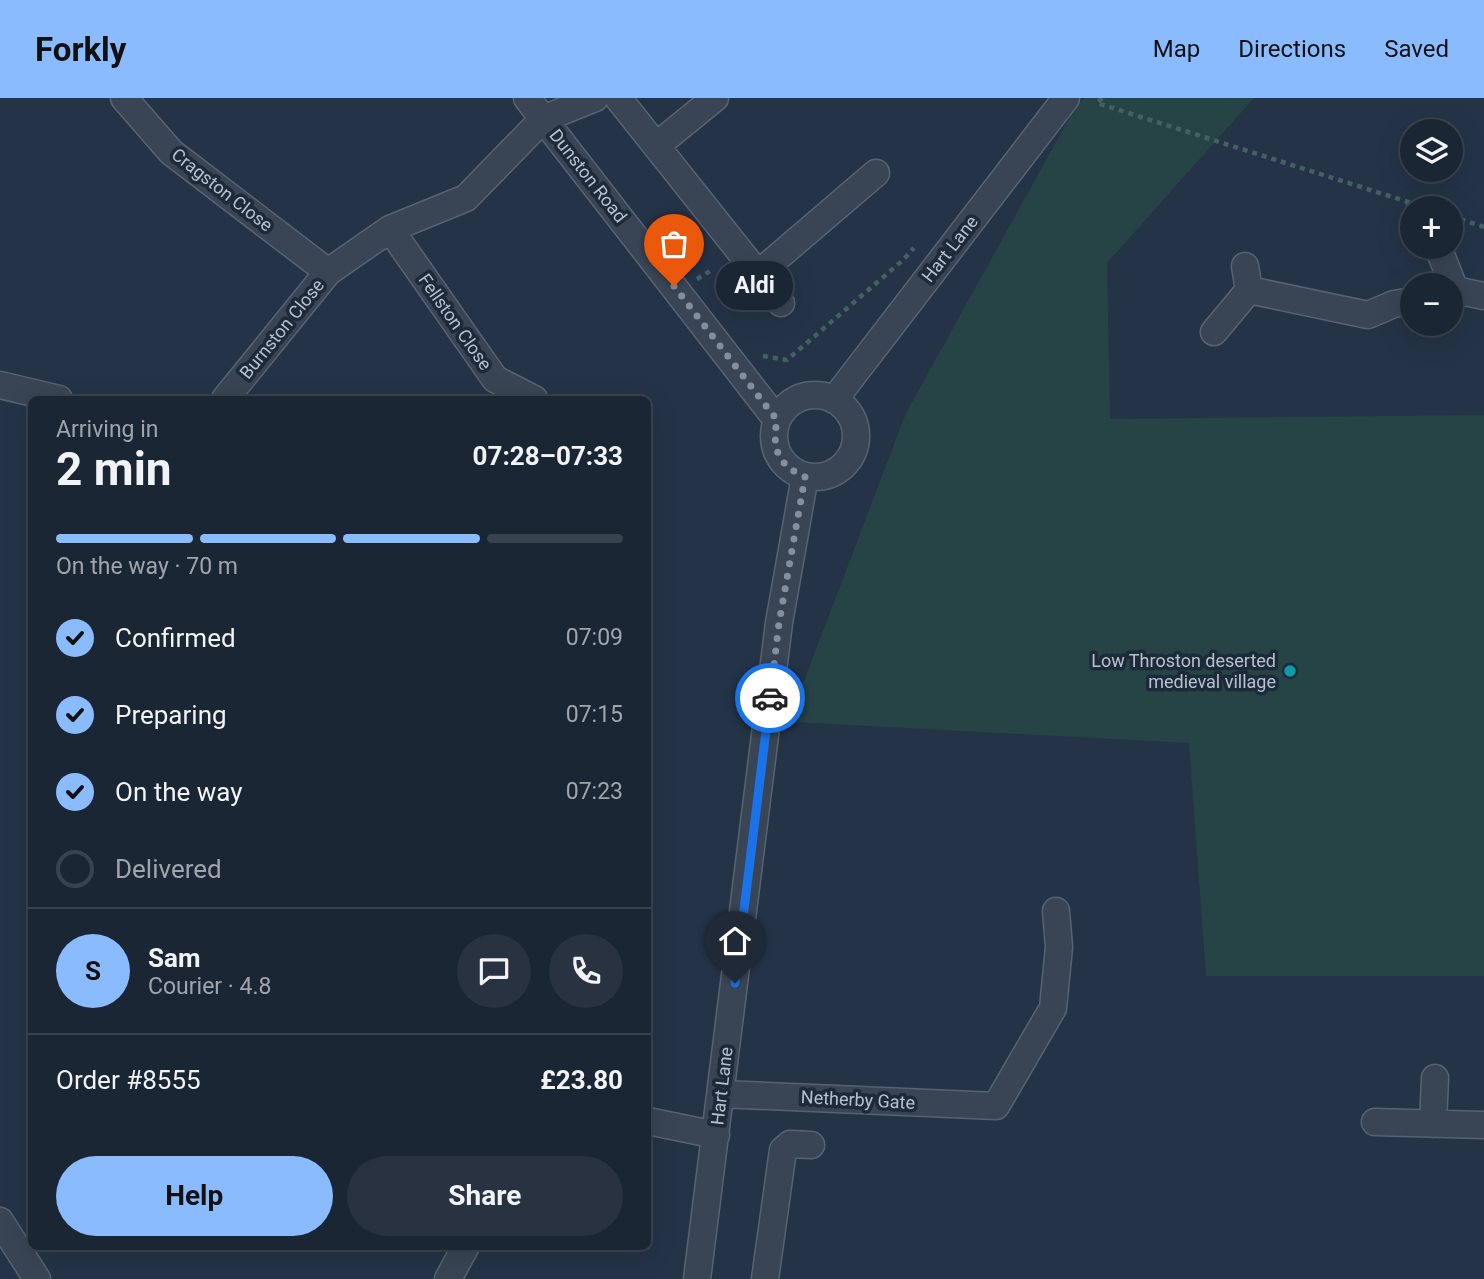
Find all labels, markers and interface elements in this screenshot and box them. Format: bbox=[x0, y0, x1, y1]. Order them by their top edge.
text: Forkly bbox=[35, 30, 126, 69]
text: Map bbox=[1153, 35, 1200, 63]
text: Directions bbox=[1238, 35, 1346, 63]
text: Saved bbox=[1384, 35, 1449, 63]
map controls bbox=[1400, 119, 1463, 336]
button: layers bbox=[1400, 119, 1463, 182]
street label: Dunston Road bbox=[545, 125, 631, 227]
street label: Cragston Close bbox=[168, 144, 277, 236]
button: + bbox=[1400, 196, 1463, 259]
street label: Hart Lane bbox=[917, 211, 982, 286]
pin bbox=[644, 214, 704, 286]
icon: bag bbox=[655, 225, 693, 263]
callout: Aldi bbox=[716, 262, 793, 310]
street label: Fellston Close bbox=[414, 269, 496, 374]
text: Aldi bbox=[734, 272, 775, 299]
button: − bbox=[1400, 273, 1463, 336]
street label: Burnston Close bbox=[235, 275, 328, 383]
text: Arriving in bbox=[56, 416, 159, 443]
text: 07:28–07:33 bbox=[473, 441, 623, 471]
text: 2 min bbox=[56, 442, 172, 496]
text: On the way · 70 m bbox=[56, 553, 238, 580]
icon: check bbox=[56, 619, 94, 657]
text: Confirmed bbox=[115, 623, 236, 653]
text: 07:09 bbox=[566, 624, 623, 651]
place label: Low Throston deserted medieval village bbox=[1091, 650, 1276, 692]
courier bbox=[735, 663, 805, 733]
marker: Low Throston deserted medieval village bbox=[1282, 663, 1298, 679]
icon: car bbox=[751, 679, 789, 717]
icon: check bbox=[56, 696, 94, 734]
text: Preparing bbox=[115, 700, 227, 730]
text: 07:15 bbox=[566, 701, 623, 728]
icon: check bbox=[56, 773, 94, 811]
text: On the way bbox=[115, 777, 243, 807]
text: 07:23 bbox=[566, 778, 623, 805]
text: Delivered bbox=[115, 854, 222, 884]
pin bbox=[705, 911, 765, 983]
icon: home bbox=[716, 922, 754, 960]
button: chat bbox=[457, 934, 531, 1008]
button: phone bbox=[549, 934, 623, 1008]
text: Sam bbox=[148, 943, 200, 973]
text: S bbox=[85, 956, 101, 986]
text: Courier · 4.8 bbox=[148, 973, 271, 1000]
street label: Hart Lane bbox=[706, 1046, 737, 1126]
text: Order #8555 bbox=[56, 1065, 201, 1095]
text: £23.80 bbox=[540, 1065, 623, 1095]
street label: Netherby Gate bbox=[800, 1086, 916, 1113]
button: Help bbox=[56, 1156, 333, 1236]
button: Share bbox=[347, 1156, 623, 1236]

